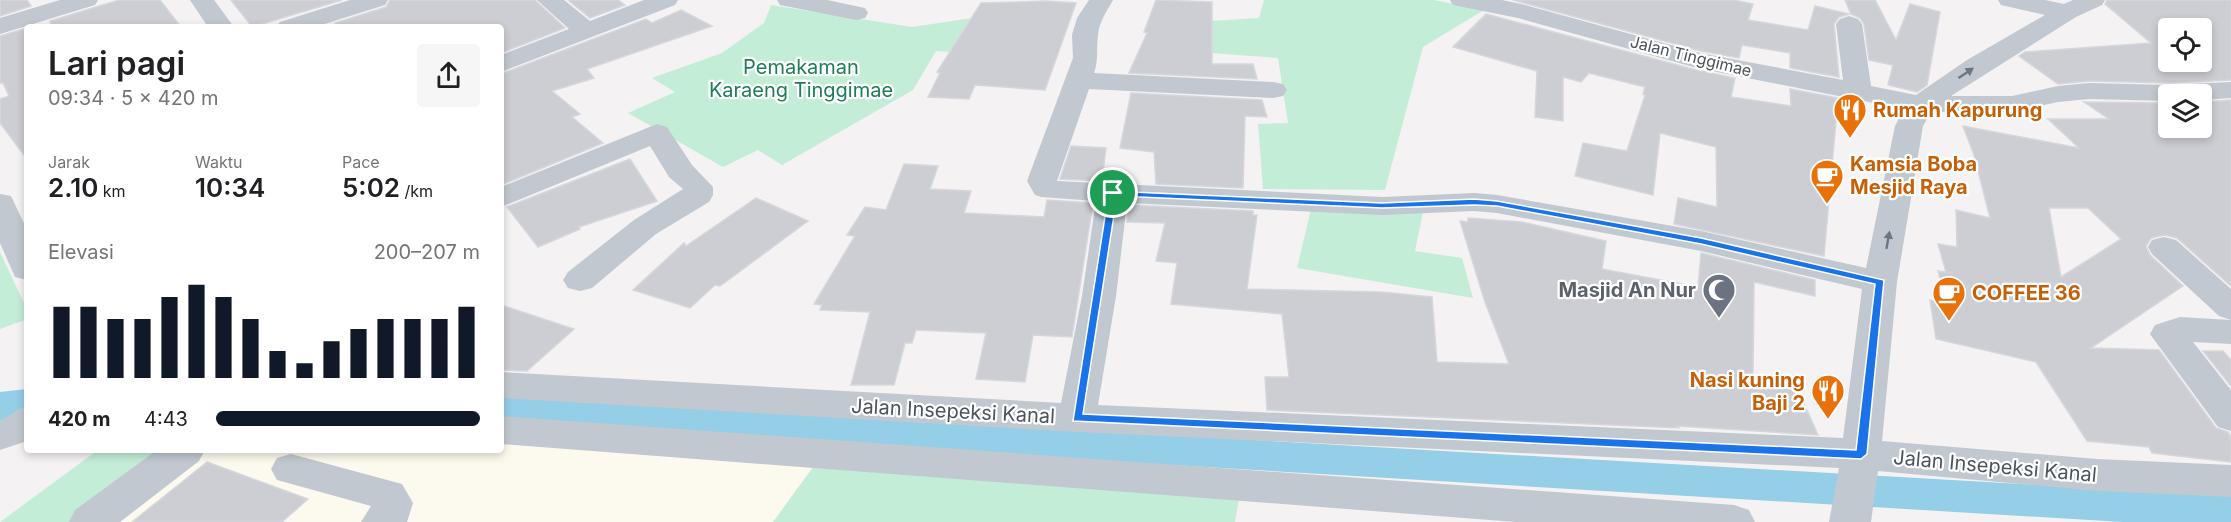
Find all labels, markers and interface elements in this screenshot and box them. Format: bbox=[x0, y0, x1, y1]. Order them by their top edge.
map controls bbox=[2158, 18, 2212, 138]
button: locate bbox=[2158, 18, 2212, 72]
street label: Jalan Tinggimae bbox=[1628, 31, 1754, 81]
text: Lari pagi bbox=[48, 43, 185, 83]
button: share bbox=[417, 44, 480, 107]
park label: Pemakaman Karaeng Tinggimae bbox=[709, 55, 893, 102]
one-way arrow bbox=[1957, 67, 1973, 79]
button: layers bbox=[2158, 84, 2212, 138]
text: 09:34 · 5 × 420 m bbox=[48, 86, 219, 110]
restaurant icon: Rumah Kapurung bbox=[1832, 92, 1868, 139]
place label: Rumah Kapurung bbox=[1873, 98, 2042, 122]
text: Jarak bbox=[48, 152, 90, 172]
text: Waktu bbox=[195, 152, 242, 172]
text: Pace bbox=[342, 152, 380, 172]
place label: Kamsia Boba Mesjid Raya bbox=[1850, 152, 1977, 199]
cafe icon: Kamsia Boba Mesjid Raya bbox=[1809, 158, 1845, 205]
pin bbox=[1087, 167, 1138, 218]
text: 2.10 bbox=[48, 172, 98, 203]
text: 10:34 bbox=[195, 172, 265, 203]
text: 5:02 bbox=[342, 172, 400, 203]
icon: arrive bbox=[1096, 176, 1129, 209]
text: km bbox=[98, 181, 126, 201]
text: /km bbox=[400, 181, 433, 201]
one-way arrow bbox=[1884, 230, 1893, 249]
text: Elevasi bbox=[48, 240, 114, 264]
text: 200–207 m bbox=[374, 240, 480, 264]
mosque icon: Masjid An Nur bbox=[1701, 272, 1737, 319]
cafe icon: COFFEE 36 bbox=[1931, 275, 1967, 322]
place label: Masjid An Nur bbox=[1558, 278, 1696, 302]
place label: COFFEE 36 bbox=[1972, 281, 2081, 305]
place label: Nasi kuning Baji 2 bbox=[1690, 368, 1805, 415]
restaurant icon: Nasi kuning Baji 2 bbox=[1810, 373, 1846, 420]
street label: Jalan Insepeksi Kanal bbox=[850, 394, 1056, 428]
text: 420 m bbox=[48, 407, 111, 431]
text: 4:43 bbox=[144, 407, 188, 431]
street label: Jalan Insepeksi Kanal bbox=[1892, 445, 2098, 487]

